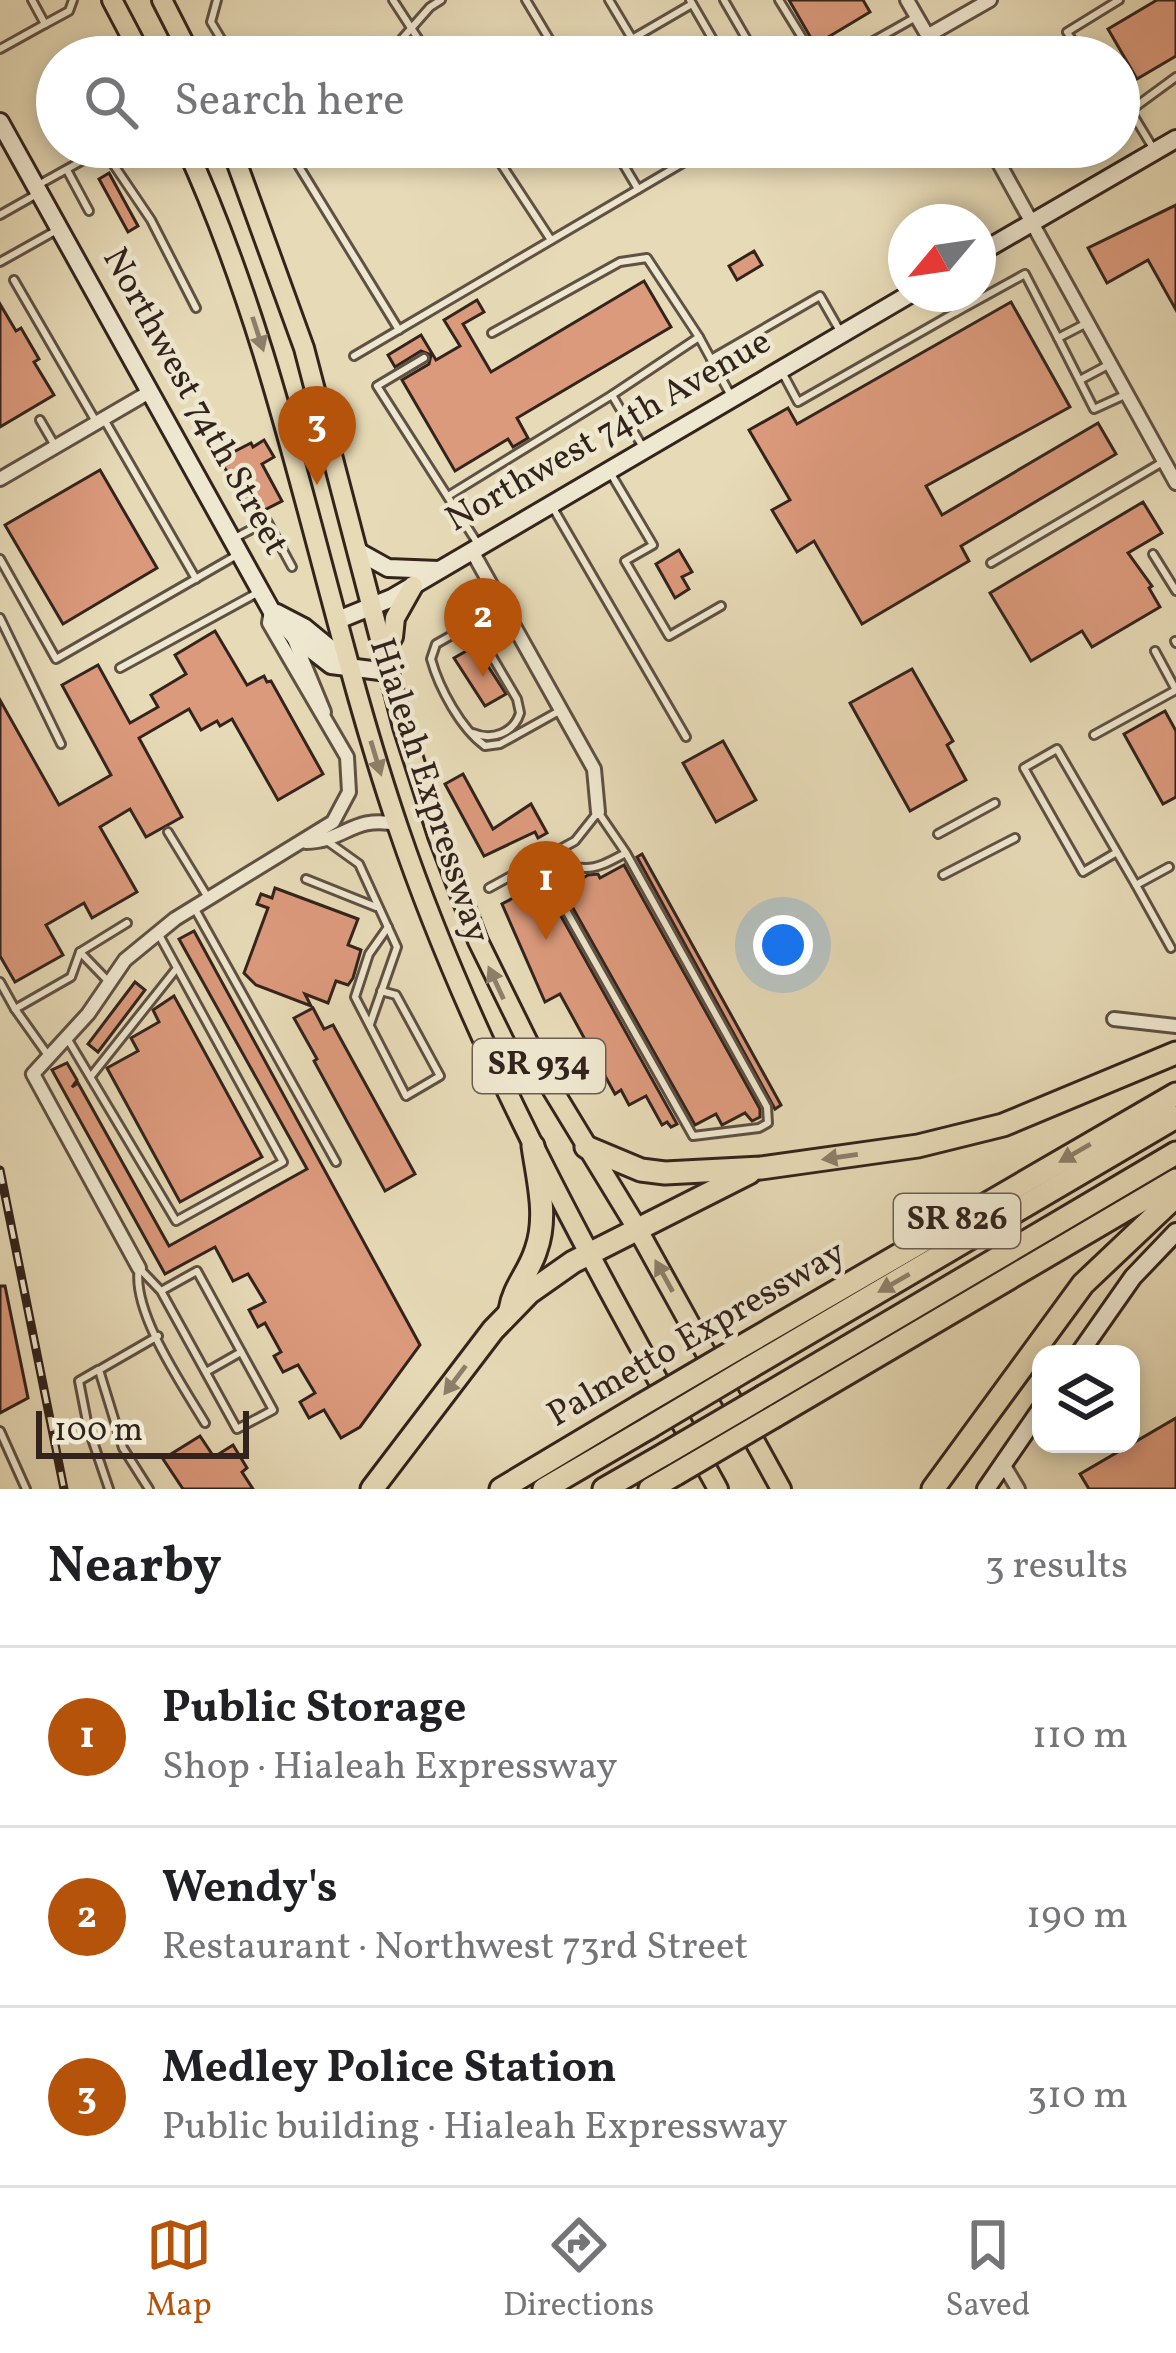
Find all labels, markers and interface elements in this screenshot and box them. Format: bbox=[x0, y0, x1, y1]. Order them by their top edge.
search box bbox=[36, 36, 1140, 168]
icon: search bbox=[78, 69, 144, 135]
text: Search here bbox=[174, 71, 405, 134]
north arrow bbox=[888, 204, 996, 312]
street label: Northwest 74th Street bbox=[89, 239, 299, 565]
one-way arrow bbox=[250, 317, 269, 353]
street label: Northwest 74th Avenue bbox=[437, 318, 781, 546]
pin: 3 bbox=[278, 386, 356, 485]
pin: 2 bbox=[444, 578, 522, 677]
street label: Hialeah Expressway bbox=[355, 632, 501, 950]
one-way arrow bbox=[368, 740, 386, 777]
pin: 1 bbox=[507, 841, 585, 940]
your location bbox=[753, 915, 813, 975]
one-way arrow bbox=[486, 965, 506, 1000]
road number: SR 934 bbox=[473, 1039, 605, 1093]
one-way arrow bbox=[1058, 1141, 1092, 1162]
one-way arrow bbox=[821, 1148, 858, 1167]
road number: SR 826 bbox=[894, 1194, 1020, 1248]
street label: Palmetto Expressway bbox=[539, 1229, 855, 1441]
one-way arrow bbox=[654, 1260, 675, 1293]
one-way arrow bbox=[877, 1271, 911, 1292]
map controls bbox=[1032, 1345, 1140, 1453]
button: layers bbox=[1032, 1345, 1140, 1453]
one-way arrow bbox=[443, 1364, 467, 1396]
scale bar bbox=[36, 1405, 249, 1458]
text: 100 m bbox=[54, 1409, 143, 1455]
text: Nearby bbox=[48, 1532, 222, 1603]
text: 3 results bbox=[985, 1540, 1128, 1594]
text: Public Storage bbox=[162, 1678, 466, 1741]
text: 1 bbox=[79, 1710, 95, 1764]
text: 110 m bbox=[1032, 1710, 1128, 1764]
text: Shop · Hialeah Expressway bbox=[162, 1741, 617, 1795]
text: Wendy's bbox=[162, 1858, 337, 1921]
text: 2 bbox=[77, 1890, 97, 1944]
text: 190 m bbox=[1026, 1890, 1128, 1944]
text: Restaurant · Northwest 73rd Street bbox=[162, 1921, 748, 1975]
text: Medley Police Station bbox=[162, 2038, 617, 2101]
text: 3 bbox=[77, 2070, 97, 2124]
text: 310 m bbox=[1027, 2070, 1128, 2124]
text: Public building · Hialeah Expressway bbox=[162, 2101, 787, 2155]
tab: Map bbox=[146, 2212, 212, 2330]
tab: Directions bbox=[503, 2212, 654, 2330]
tab: Saved bbox=[945, 2212, 1030, 2330]

